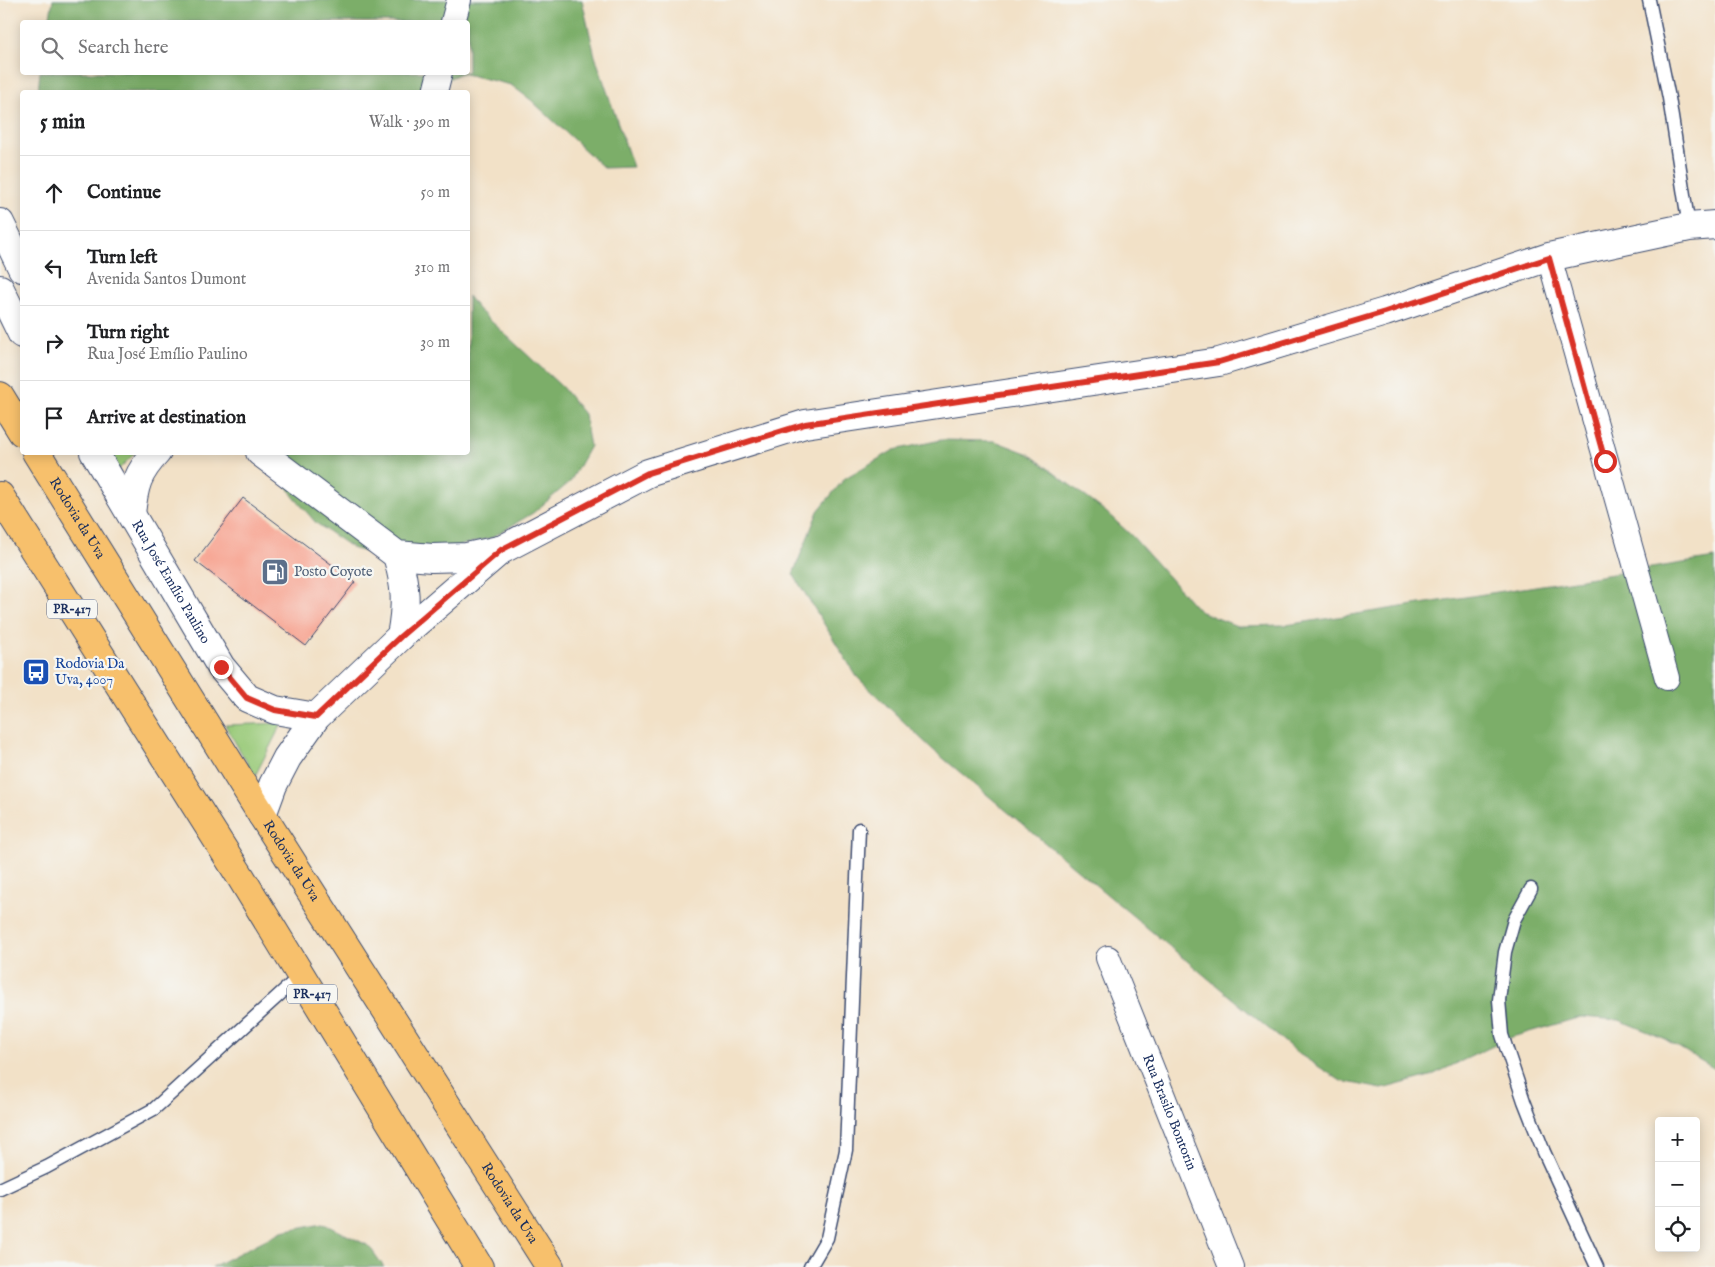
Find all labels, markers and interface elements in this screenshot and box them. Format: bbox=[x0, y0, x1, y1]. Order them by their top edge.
search box bbox=[20, 20, 470, 75]
icon: search bbox=[38, 34, 66, 62]
text: Search here bbox=[78, 36, 169, 60]
text: 5 min bbox=[40, 109, 85, 136]
text: Walk · 390 m bbox=[369, 113, 450, 133]
icon: ahead bbox=[40, 179, 68, 207]
text: Continue bbox=[87, 181, 161, 205]
text: 50 m bbox=[421, 183, 450, 203]
text: Turn left bbox=[87, 246, 158, 270]
icon: left bbox=[40, 254, 68, 282]
text: 310 m bbox=[414, 258, 450, 278]
text: Avenida Santos Dumont bbox=[87, 270, 246, 290]
text: Turn right bbox=[87, 321, 169, 345]
icon: right bbox=[40, 329, 68, 357]
text: 30 m bbox=[420, 333, 450, 353]
text: Rua José Emílio Paulino bbox=[87, 345, 248, 365]
icon: arrive bbox=[40, 404, 68, 432]
text: Arrive at destination bbox=[87, 406, 246, 430]
route start bbox=[1594, 450, 1617, 473]
street label: Rodovia da Uva bbox=[45, 474, 110, 563]
street label: Rua José Emílio Paulino bbox=[127, 517, 215, 648]
fuel station icon: Posto Coyote bbox=[260, 557, 290, 587]
place label: Posto Coyote bbox=[294, 563, 373, 581]
road number: PR-417 bbox=[47, 600, 97, 618]
place label: Rodovia Da Uva, 4007 bbox=[55, 655, 125, 689]
route end bbox=[210, 656, 233, 679]
bus stop icon: Rodovia Da Uva, 4007 bbox=[21, 657, 51, 687]
street label: Rodovia da Uva bbox=[259, 817, 324, 906]
road number: PR-417 bbox=[287, 984, 337, 1004]
street label: Rua Brasilo Bontorin bbox=[1138, 1052, 1201, 1173]
map controls bbox=[1655, 1117, 1700, 1252]
button: + bbox=[1655, 1117, 1700, 1162]
street label: Rodovia da Uva bbox=[477, 1159, 542, 1248]
button: − bbox=[1655, 1162, 1700, 1207]
button: locate bbox=[1655, 1207, 1700, 1252]

